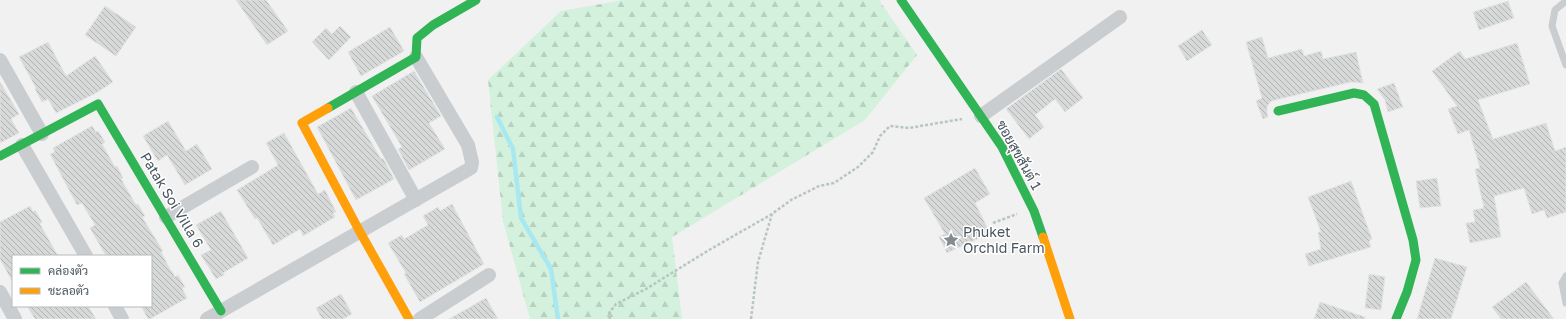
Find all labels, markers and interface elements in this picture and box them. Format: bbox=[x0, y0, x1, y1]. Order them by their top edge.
street label: ซอยสุขสันต์ 1 bbox=[992, 117, 1046, 194]
street label: Patak Soi Villa 6 bbox=[137, 149, 208, 251]
place label: Phuket Orchid Farm bbox=[963, 223, 1045, 256]
place icon: Phuket Orchid Farm bbox=[942, 231, 960, 249]
legend bbox=[12, 255, 152, 307]
text: คล่องตัว bbox=[48, 263, 88, 278]
text: ชะลอตัว bbox=[48, 283, 89, 298]

